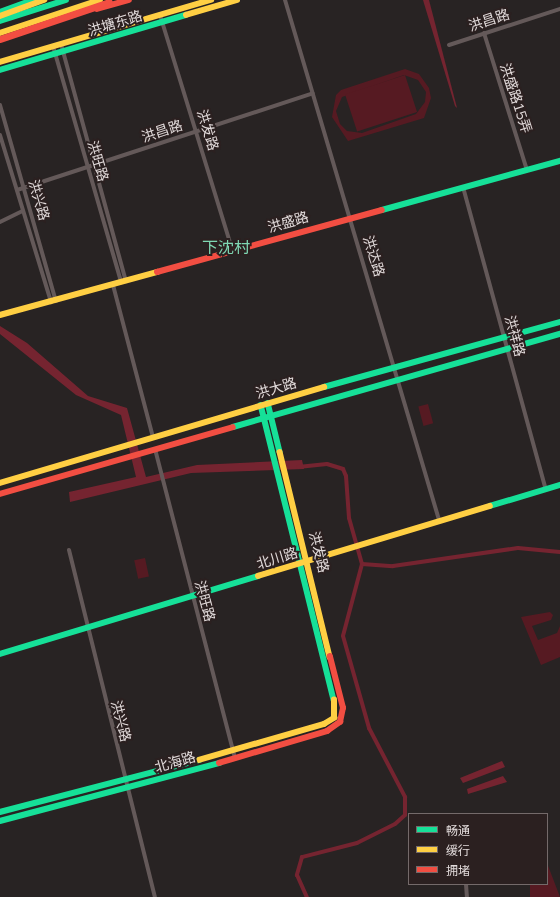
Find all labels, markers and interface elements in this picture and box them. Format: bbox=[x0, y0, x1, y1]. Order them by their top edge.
street label: 洪昌路 bbox=[466, 6, 512, 34]
street label: 洪塘东路 bbox=[86, 7, 144, 39]
street label: 洪盛路15弄 bbox=[497, 61, 535, 135]
street label: 洪发路 bbox=[194, 107, 222, 153]
street label: 洪昌路 bbox=[139, 117, 185, 145]
street label: 洪旺路 bbox=[84, 138, 112, 184]
street label: 洪兴路 bbox=[25, 177, 53, 223]
street label: 洪盛路 bbox=[265, 208, 311, 236]
street label: 洪达路 bbox=[360, 233, 388, 279]
district label: 下沈村 bbox=[202, 237, 250, 257]
street label: 洪祥路 bbox=[501, 314, 529, 358]
street label: 洪大路 bbox=[253, 374, 299, 402]
street label: 洪发路 bbox=[306, 530, 332, 574]
street label: 北川路 bbox=[254, 544, 300, 572]
street label: 洪旺路 bbox=[191, 579, 219, 623]
street label: 洪兴路 bbox=[108, 699, 134, 743]
street label: 北海路 bbox=[152, 748, 198, 776]
legend bbox=[408, 813, 548, 885]
text: 畅通 bbox=[446, 823, 470, 838]
text: 缓行 bbox=[446, 843, 470, 858]
text: 拥堵 bbox=[446, 863, 470, 878]

